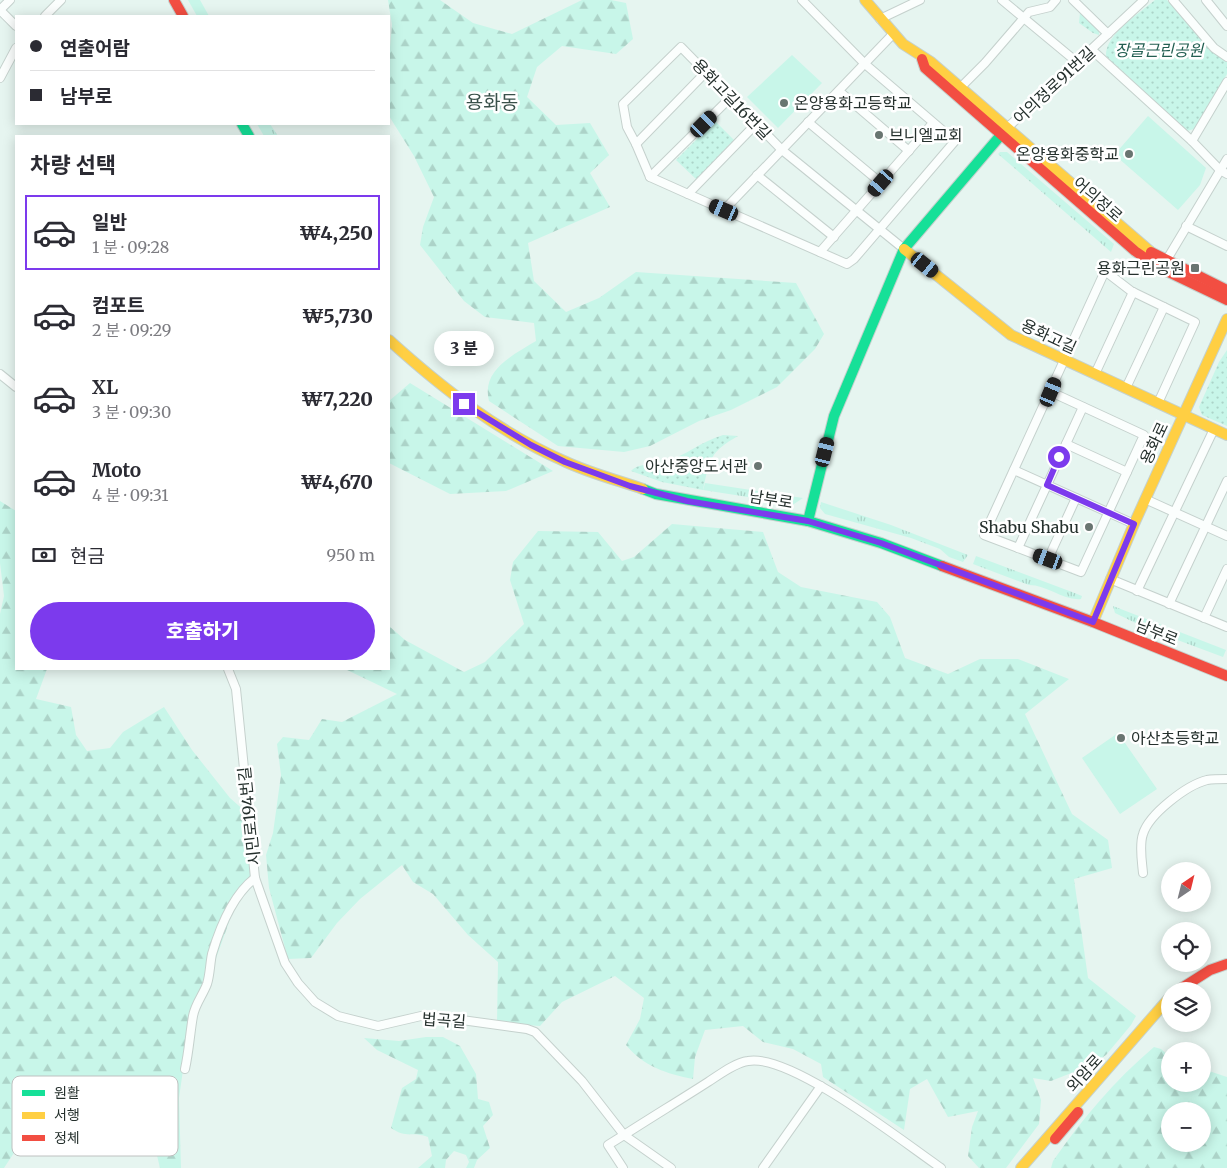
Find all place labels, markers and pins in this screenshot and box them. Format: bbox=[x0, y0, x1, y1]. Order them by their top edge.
place label: 온양용화고등학교 bbox=[794, 93, 912, 113]
marker: 온양용화고등학교 bbox=[778, 97, 790, 109]
place label: 브니엘교회 bbox=[889, 125, 963, 145]
marker: 브니엘교회 bbox=[873, 129, 885, 141]
place label: 온양용화중학교 bbox=[1016, 144, 1119, 164]
marker: 온양용화중학교 bbox=[1123, 148, 1135, 160]
place label: 용화근린공원 bbox=[1097, 258, 1185, 278]
marker: 용화근린공원 bbox=[1189, 262, 1201, 274]
place label: 아산중앙도서관 bbox=[645, 456, 748, 476]
marker: 아산중앙도서관 bbox=[752, 460, 764, 472]
place label: Shabu Shabu bbox=[979, 517, 1079, 537]
marker: Shabu Shabu bbox=[1083, 521, 1095, 533]
place label: 아산초등학교 bbox=[1131, 728, 1219, 748]
marker: 아산초등학교 bbox=[1115, 732, 1127, 744]

